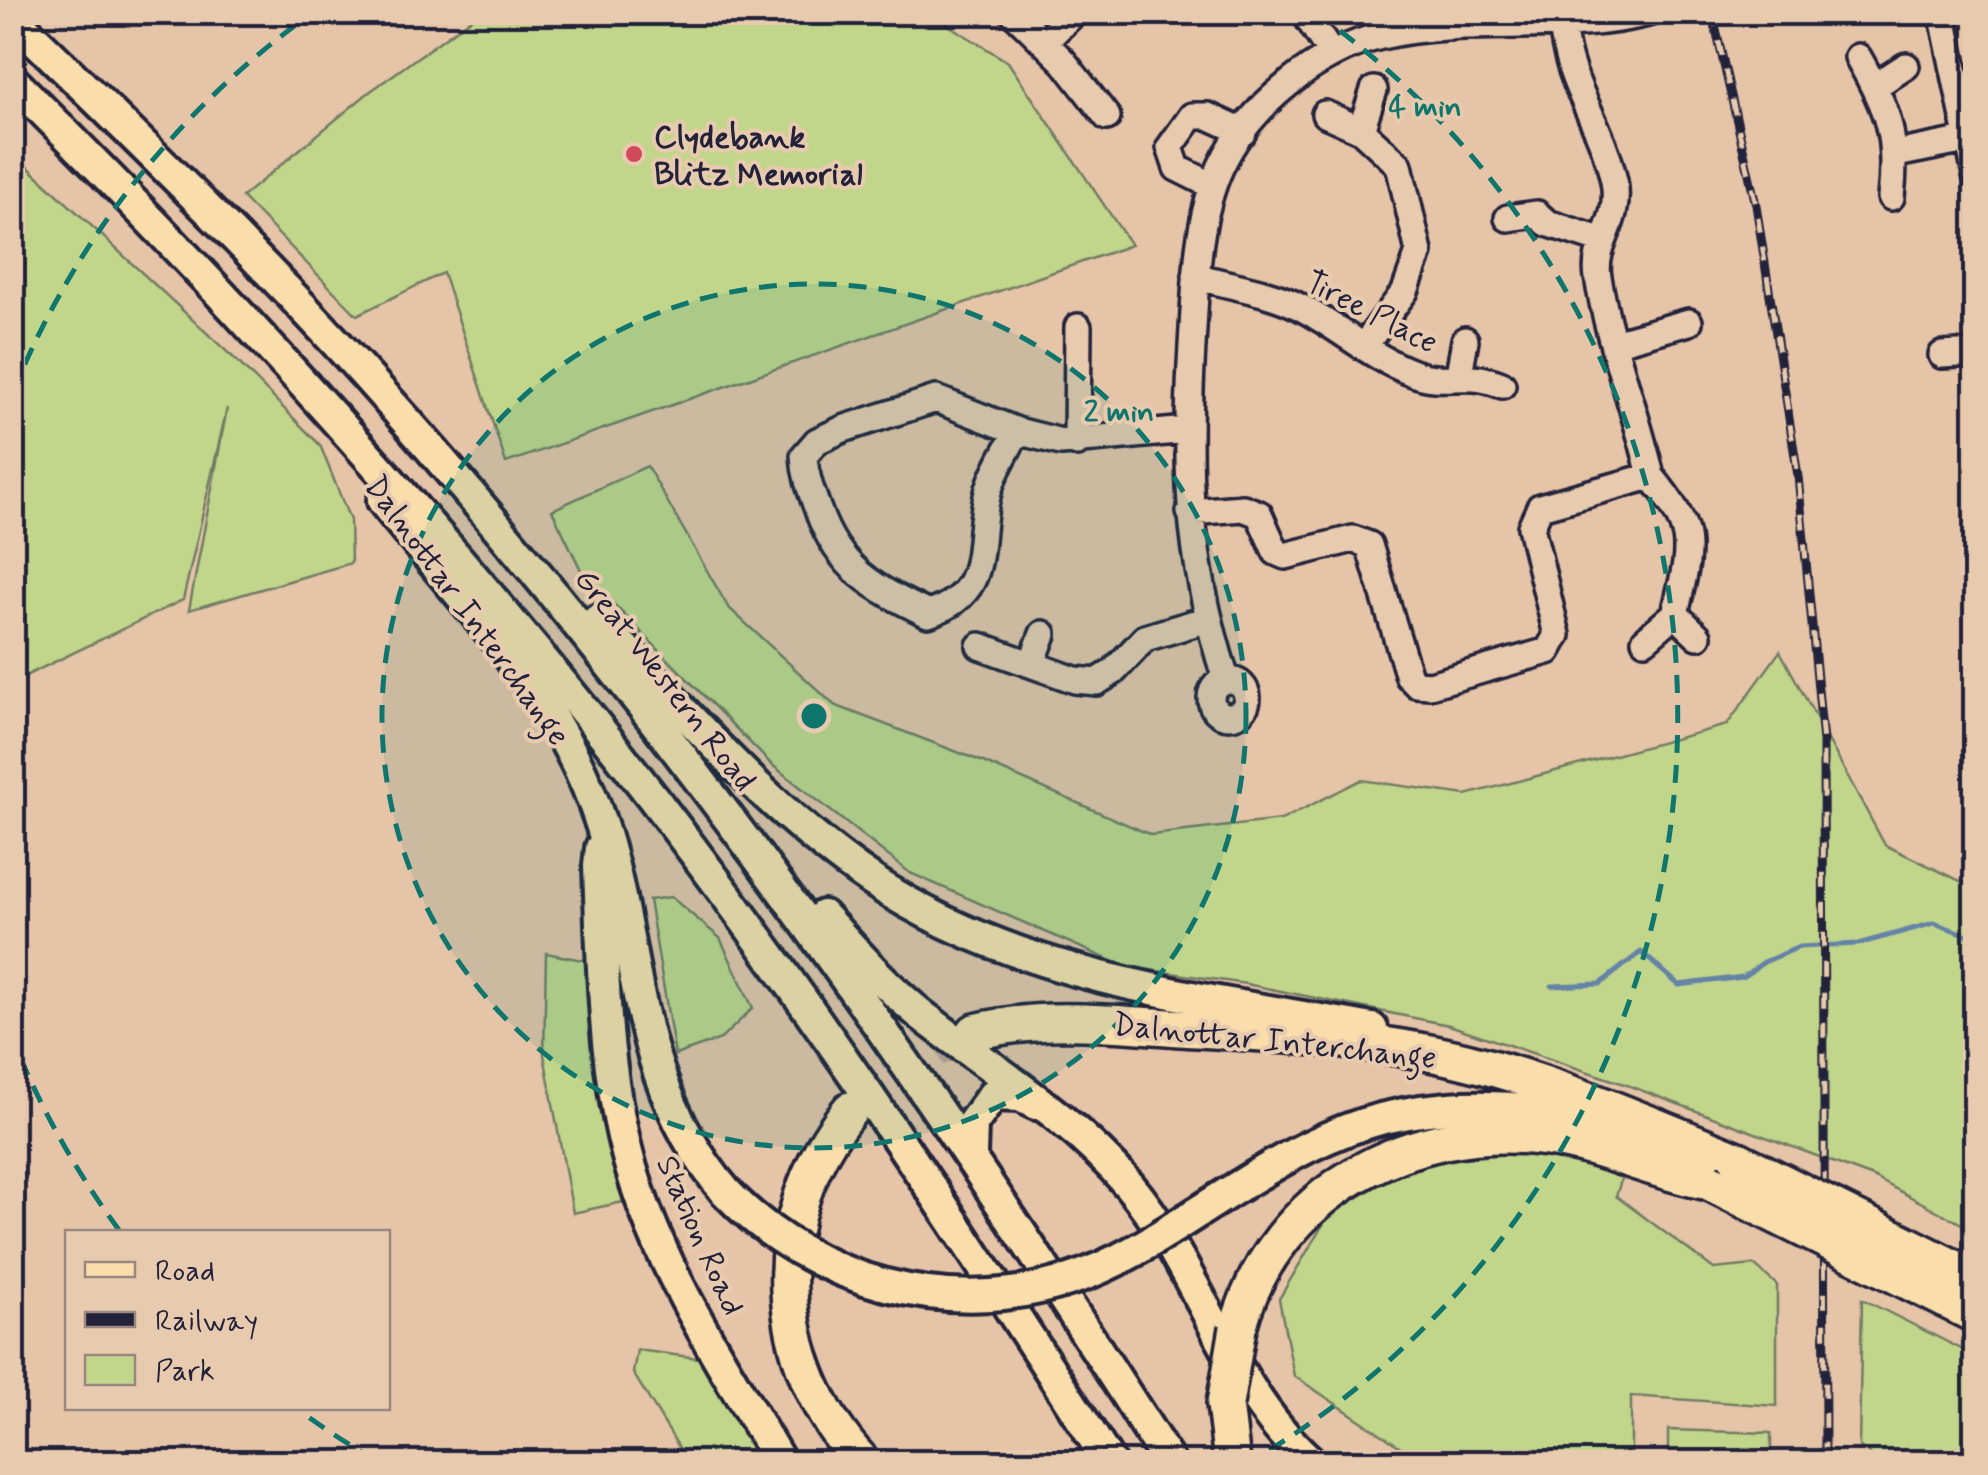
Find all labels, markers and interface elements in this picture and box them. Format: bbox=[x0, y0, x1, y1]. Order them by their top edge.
text: 4 min bbox=[1388, 88, 1462, 127]
place label: Clydebank Blitz Memorial bbox=[654, 117, 863, 196]
marker: Clydebank Blitz Memorial bbox=[623, 143, 645, 165]
street label: Tiree Place bbox=[1297, 261, 1445, 364]
text: 2 min bbox=[1084, 393, 1154, 432]
street label: Dalnottar Interchange bbox=[351, 467, 579, 757]
street label: Great Western Road bbox=[564, 560, 765, 800]
centre of rings bbox=[796, 698, 832, 734]
street label: Dalnottar Interchange bbox=[1111, 1004, 1439, 1083]
street label: Station Road bbox=[645, 1149, 753, 1322]
legend bbox=[65, 1230, 390, 1410]
text: Road bbox=[155, 1252, 215, 1291]
text: Railway bbox=[155, 1302, 258, 1341]
text: Park bbox=[155, 1352, 215, 1391]

